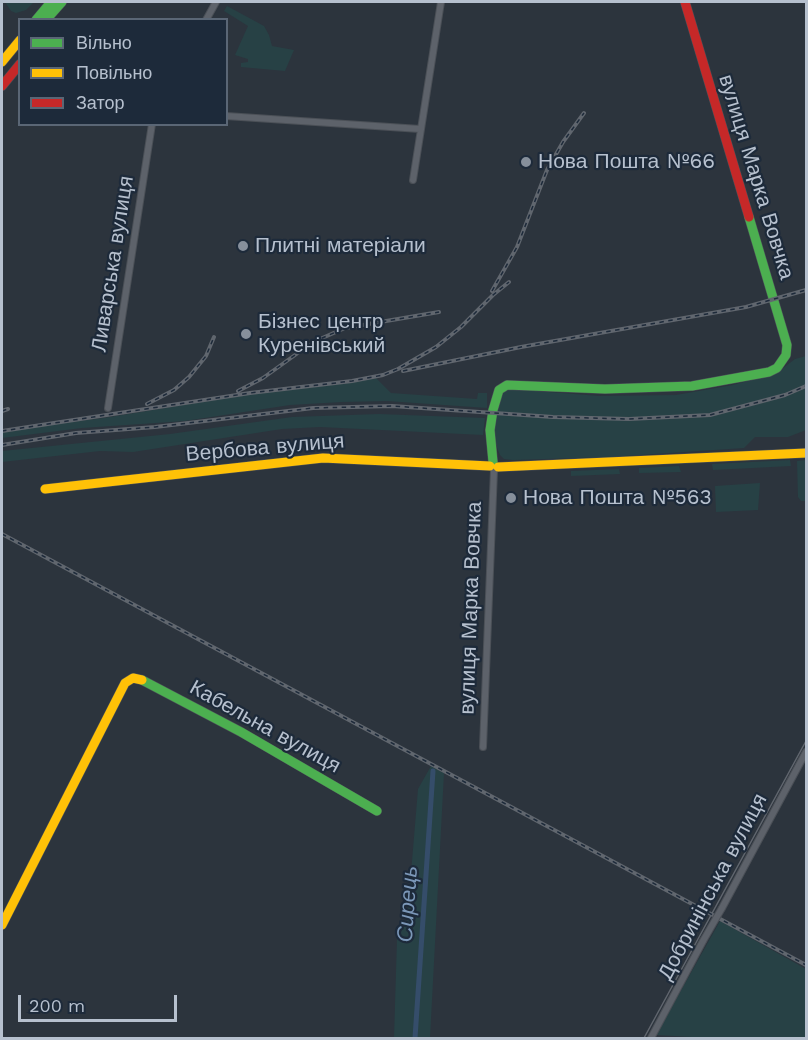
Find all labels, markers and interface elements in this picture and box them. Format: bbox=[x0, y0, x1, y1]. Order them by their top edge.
legend bbox=[18, 18, 228, 126]
text: Вільно bbox=[76, 32, 132, 53]
text: Повільно bbox=[76, 62, 152, 83]
street label: вулиця Марка Вовчка bbox=[713, 71, 799, 283]
text: Затор bbox=[76, 92, 125, 113]
place label: Нова Пошта №66 bbox=[538, 149, 715, 175]
marker: Нова Пошта №66 bbox=[519, 155, 533, 169]
street label: Ливарська вулиця bbox=[87, 174, 139, 354]
place label: Плитні матеріали bbox=[255, 233, 426, 259]
marker: Плитні матеріали bbox=[236, 239, 250, 253]
place label: Бізнес центр Куренівський bbox=[258, 309, 385, 359]
marker: Бізнес центр Куренівський bbox=[239, 327, 253, 341]
street label: Вербова вулиця bbox=[185, 429, 345, 467]
place label: Нова Пошта №563 bbox=[523, 485, 712, 511]
marker: Нова Пошта №563 bbox=[504, 491, 518, 505]
street label: вулиця Марка Вовчка bbox=[455, 501, 487, 715]
street label: Кабельна вулиця bbox=[185, 675, 345, 779]
street label: Добринінська вулиця bbox=[653, 789, 773, 985]
water label: Сирець bbox=[392, 865, 424, 943]
scale bar bbox=[21, 983, 180, 1021]
text: 200 m bbox=[29, 995, 85, 1016]

